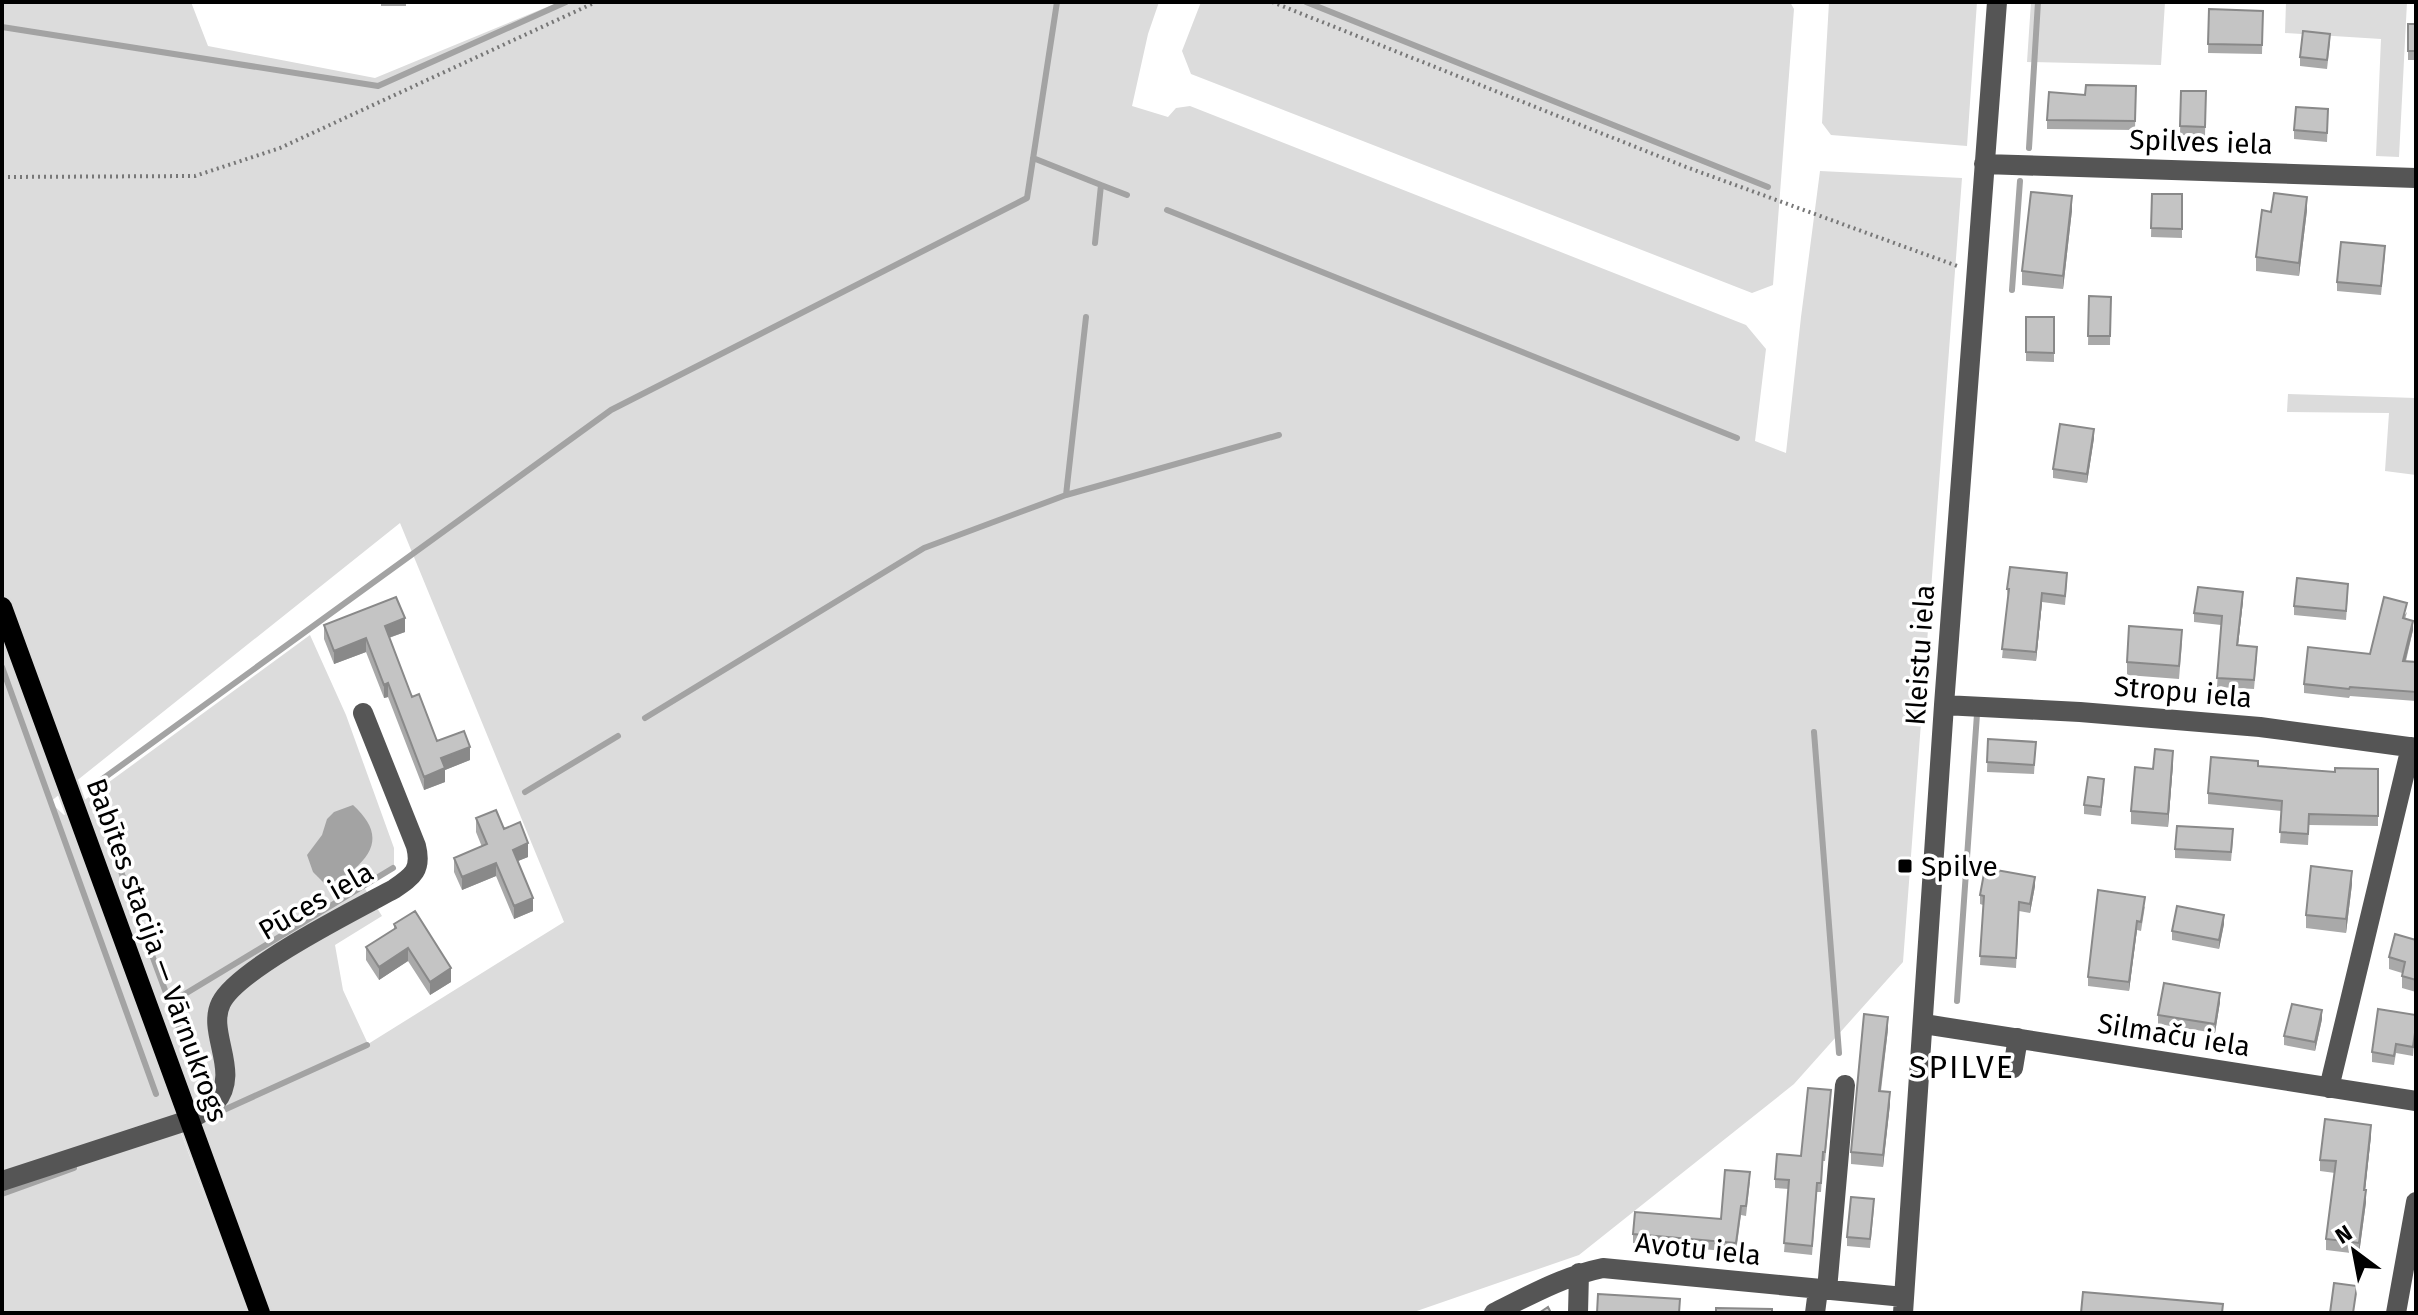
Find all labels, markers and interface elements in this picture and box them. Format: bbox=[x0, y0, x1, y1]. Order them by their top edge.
street label: Spilves iela bbox=[2129, 123, 2273, 161]
street label: Kleistu iela bbox=[1899, 583, 1941, 727]
street label: Stropu iela bbox=[2113, 670, 2253, 714]
street label: Babītes stacija — Vārnukrogs bbox=[79, 774, 235, 1126]
place label: Spilve bbox=[1921, 850, 1998, 883]
street label: Pūces iela bbox=[253, 855, 379, 947]
marker: Spilve bbox=[1896, 857, 1914, 875]
street label: Silmaču iela bbox=[2095, 1007, 2253, 1063]
district label: SPILVE bbox=[1909, 1048, 2015, 1086]
north arrow bbox=[2314, 1211, 2394, 1291]
text: N bbox=[2330, 1219, 2357, 1250]
street label: Avotu iela bbox=[1633, 1226, 1763, 1272]

